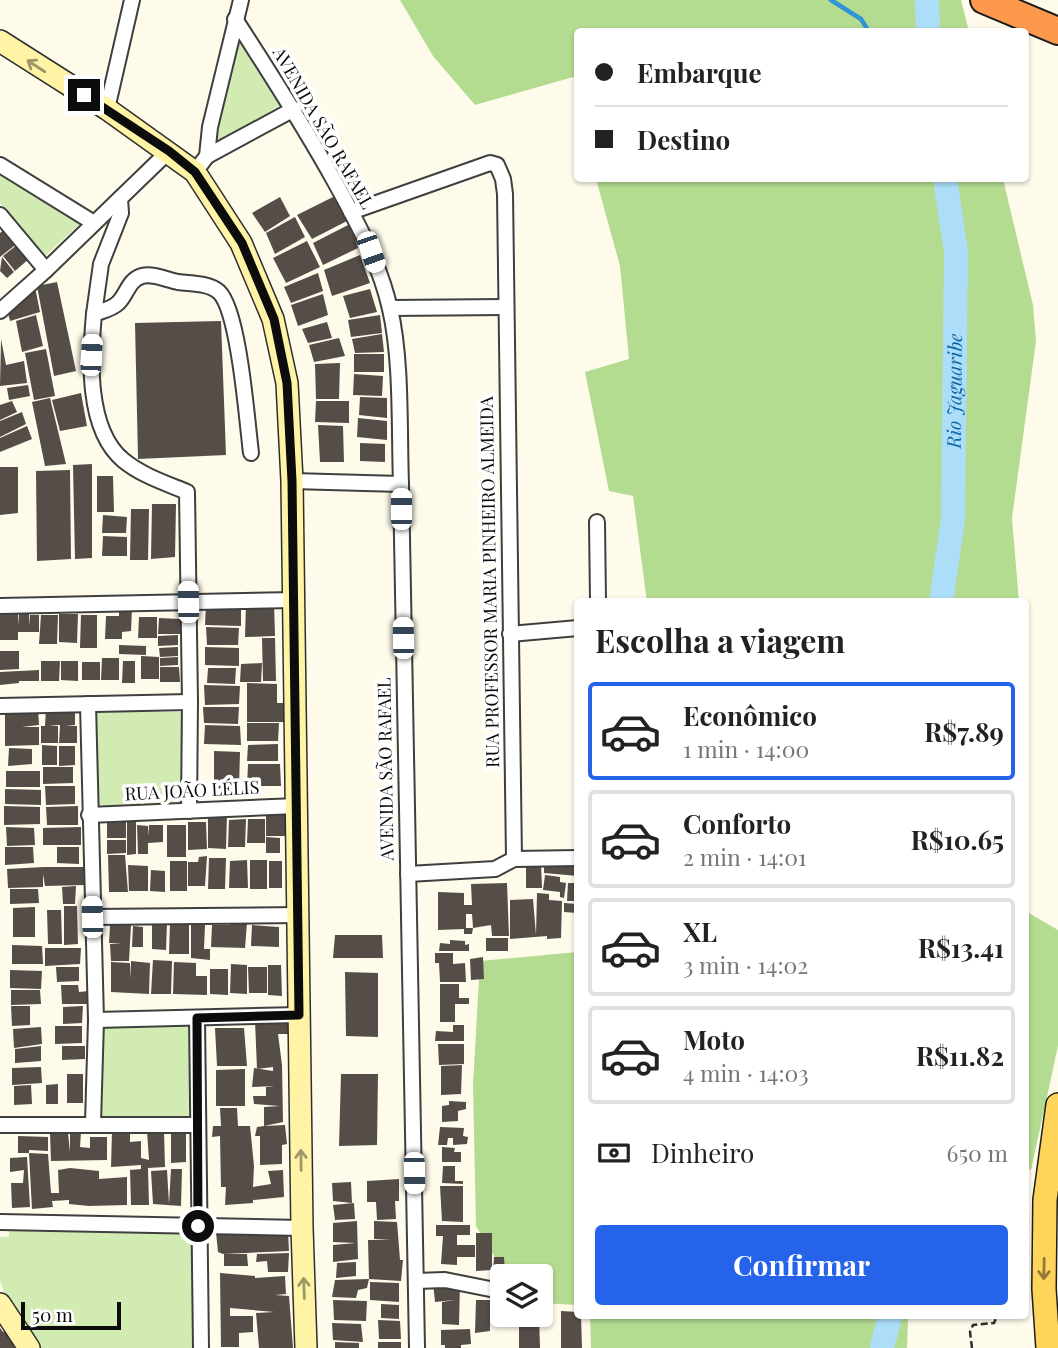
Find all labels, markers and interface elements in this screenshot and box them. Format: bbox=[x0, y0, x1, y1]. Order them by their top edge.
street label: AVENIDA SÃO RAFAEL bbox=[267, 41, 380, 213]
text: Embarque bbox=[637, 55, 762, 90]
one-way arrow bbox=[27, 59, 47, 73]
route end bbox=[68, 79, 100, 111]
text: Destino bbox=[637, 122, 730, 157]
car bbox=[355, 229, 388, 275]
car bbox=[80, 333, 103, 377]
water label: Rio Jaguaribe bbox=[940, 333, 967, 449]
street label: RUA PROFESSOR MARIA PINHEIRO ALMEIDA bbox=[474, 395, 504, 768]
car bbox=[391, 488, 412, 530]
car bbox=[178, 581, 199, 623]
car bbox=[393, 617, 414, 659]
text: Escolha a viagem bbox=[595, 618, 845, 661]
street label: AVENIDA SÃO RAFAEL bbox=[371, 677, 399, 862]
text: Econômico bbox=[683, 698, 817, 733]
icon: car bbox=[599, 700, 662, 763]
text: R$7.89 bbox=[924, 714, 1004, 749]
text: 1 min · 14:00 bbox=[683, 733, 809, 764]
street label: RUA JOÃO LÉLIS bbox=[124, 774, 260, 806]
text: Conforto bbox=[683, 806, 791, 841]
icon: car bbox=[599, 808, 662, 871]
text: R$10.65 bbox=[911, 822, 1004, 857]
text: 2 min · 14:01 bbox=[683, 841, 806, 872]
car bbox=[81, 896, 104, 938]
text: XL bbox=[683, 914, 717, 949]
icon: car bbox=[599, 916, 662, 979]
text: R$13.41 bbox=[918, 930, 1004, 965]
text: 3 min · 14:02 bbox=[683, 949, 808, 980]
text: Moto bbox=[683, 1022, 745, 1057]
icon: car bbox=[599, 1024, 662, 1087]
text: R$11.82 bbox=[916, 1038, 1004, 1073]
text: 4 min · 14:03 bbox=[683, 1057, 809, 1088]
icon: cash bbox=[595, 1134, 633, 1172]
text: Dinheiro bbox=[651, 1135, 754, 1170]
text: 650 m bbox=[947, 1137, 1008, 1168]
one-way arrow bbox=[294, 1149, 308, 1172]
car bbox=[404, 1152, 425, 1194]
route start bbox=[182, 1210, 214, 1242]
button: Confirmar bbox=[595, 1225, 1008, 1305]
one-way arrow bbox=[1037, 1257, 1051, 1280]
map controls bbox=[490, 1264, 553, 1327]
button: layers bbox=[490, 1264, 553, 1327]
one-way arrow bbox=[297, 1277, 310, 1300]
scale bar bbox=[21, 1299, 121, 1331]
text: 50 m bbox=[32, 1301, 73, 1327]

